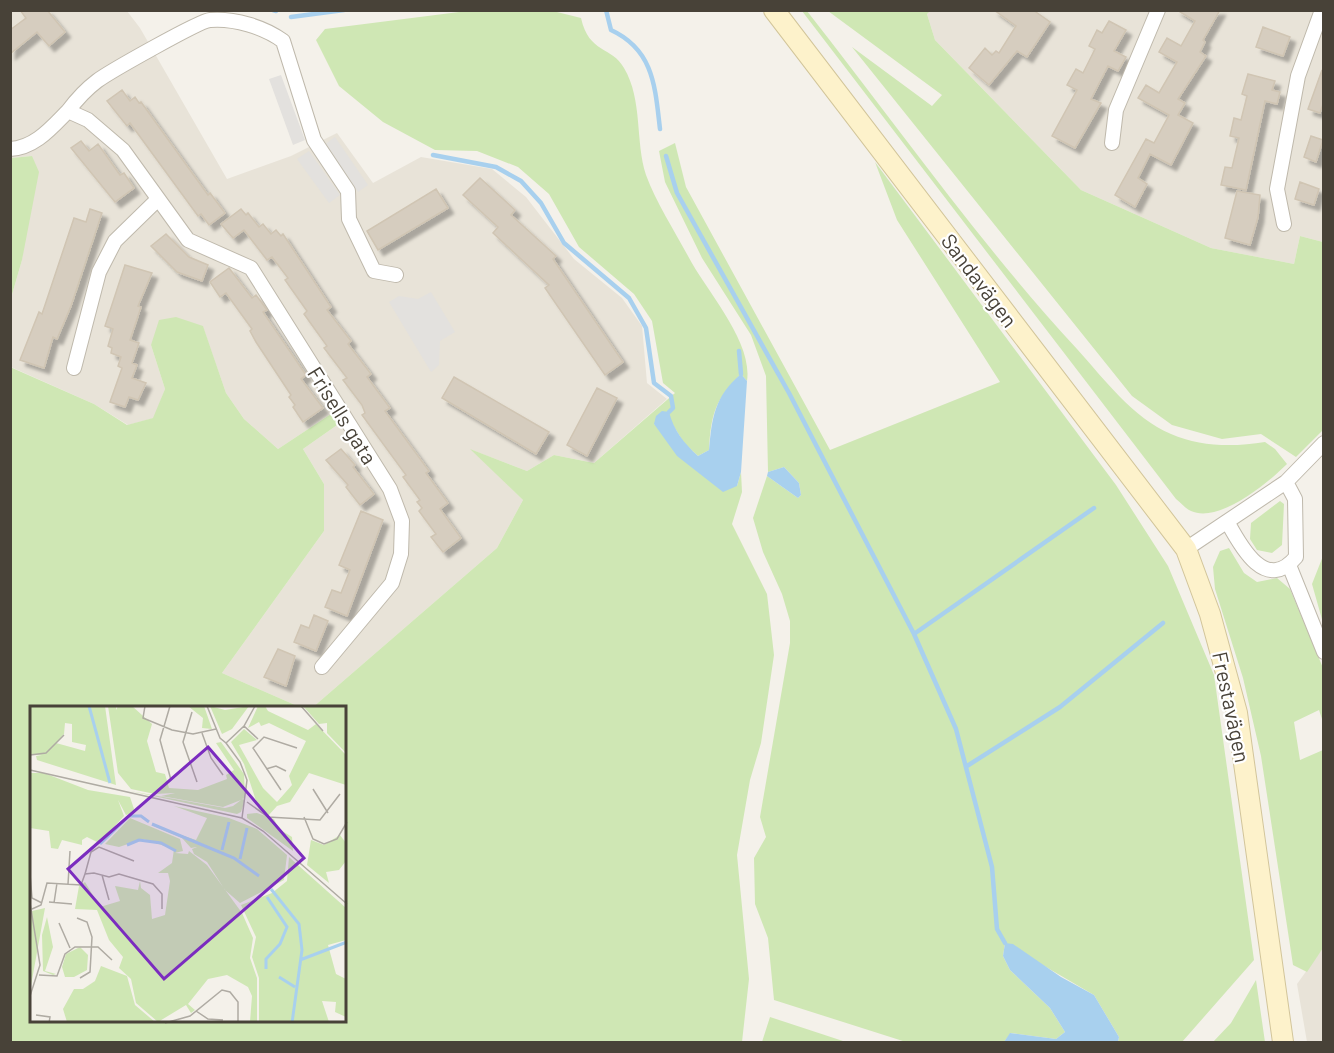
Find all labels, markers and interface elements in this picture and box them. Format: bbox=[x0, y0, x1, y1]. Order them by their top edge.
street label: Sandavägen bbox=[937, 228, 1023, 332]
street label: Frisells gata bbox=[303, 362, 383, 468]
street label: Frestavägen bbox=[1208, 649, 1256, 765]
inset map bbox=[30, 706, 346, 1023]

